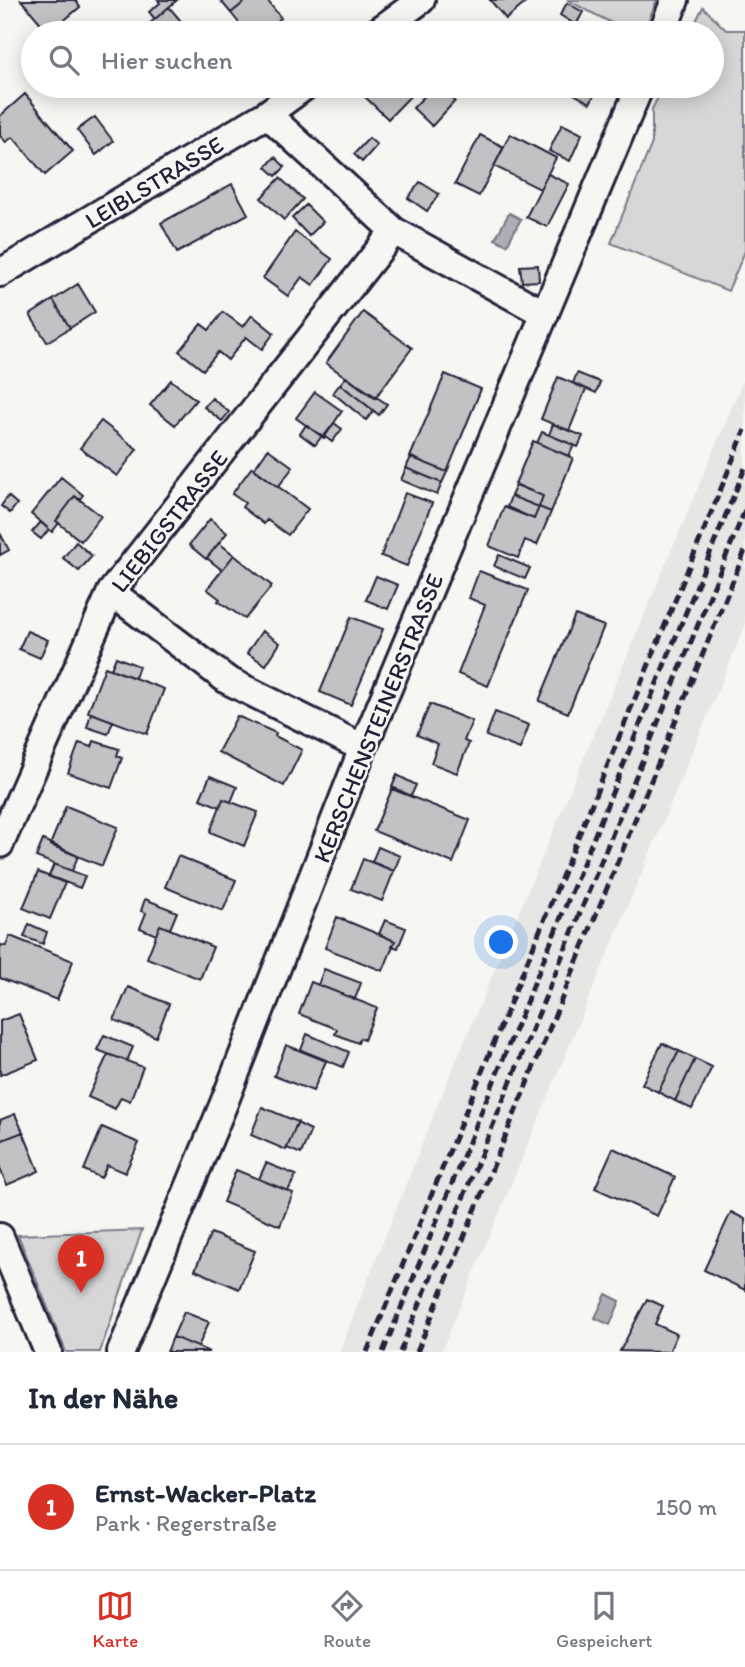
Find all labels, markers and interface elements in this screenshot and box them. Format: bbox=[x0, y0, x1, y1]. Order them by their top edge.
search box bbox=[21, 21, 724, 98]
icon: search bbox=[45, 41, 83, 79]
text: Hier suchen bbox=[101, 44, 233, 76]
street label: LEIBLSTRASSE bbox=[80, 129, 228, 235]
street label: LIEBIGSTRASSE bbox=[104, 444, 234, 598]
street label: KERSCHENSTEINERSTRASSE bbox=[307, 569, 449, 867]
your location bbox=[484, 925, 518, 959]
pin: 1 bbox=[58, 1235, 104, 1293]
text: In der Nähe bbox=[28, 1379, 178, 1416]
text: Ernst-Wacker-Platz bbox=[95, 1477, 316, 1509]
text: 1 bbox=[46, 1493, 56, 1521]
text: 150 m bbox=[656, 1493, 717, 1521]
text: Park · Regerstraße bbox=[95, 1509, 277, 1537]
tab: Karte bbox=[93, 1587, 138, 1652]
tab: Route bbox=[323, 1587, 371, 1652]
tab: Gespeichert bbox=[556, 1587, 652, 1652]

